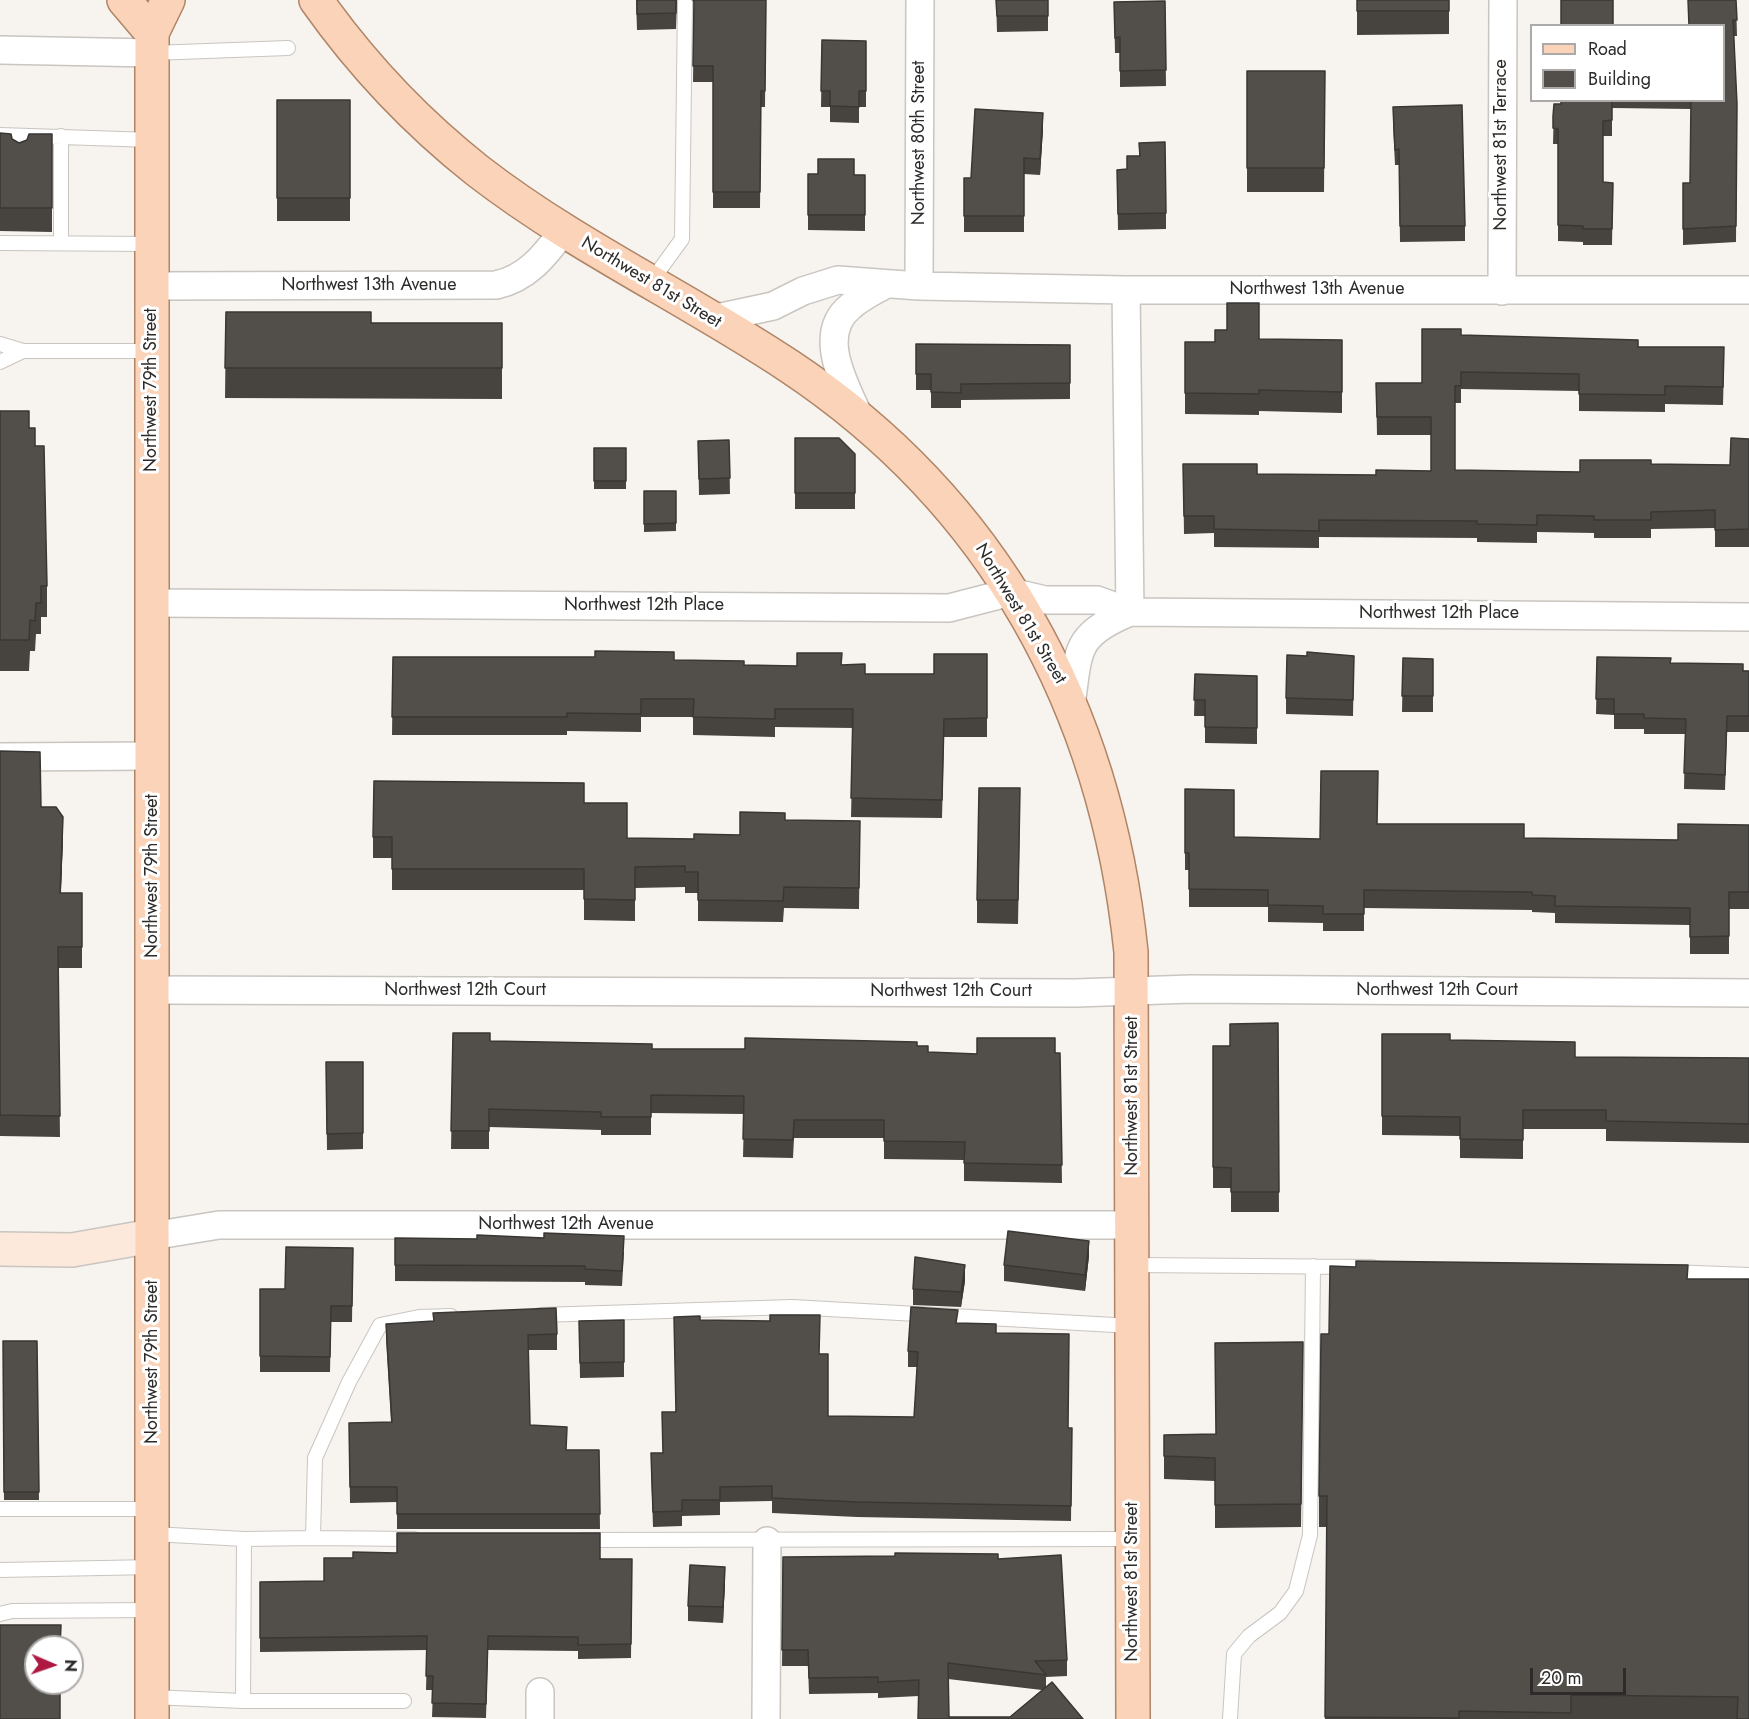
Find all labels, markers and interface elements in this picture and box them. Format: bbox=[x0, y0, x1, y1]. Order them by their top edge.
legend bbox=[1530, 24, 1725, 102]
text: Road bbox=[1588, 36, 1627, 62]
street label: Northwest 81st Terrace bbox=[1491, 59, 1513, 231]
street label: Northwest 80th Street bbox=[909, 61, 931, 225]
text: Building bbox=[1588, 66, 1651, 92]
street label: Northwest 81st Street bbox=[577, 233, 725, 333]
street label: Northwest 13th Avenue bbox=[281, 275, 457, 297]
street label: Northwest 13th Avenue bbox=[1229, 279, 1405, 301]
street label: Northwest 79th Street bbox=[141, 308, 163, 472]
street label: Northwest 81st Street bbox=[970, 540, 1070, 688]
street label: Northwest 12th Place bbox=[564, 595, 724, 617]
street label: Northwest 12th Place bbox=[1359, 603, 1519, 625]
street label: Northwest 79th Street bbox=[142, 794, 164, 958]
street label: Northwest 12th Court bbox=[384, 980, 546, 1002]
street label: Northwest 12th Court bbox=[1356, 980, 1518, 1002]
street label: Northwest 12th Court bbox=[870, 981, 1032, 1003]
street label: Northwest 81st Street bbox=[1122, 1016, 1144, 1176]
street label: Northwest 12th Avenue bbox=[478, 1214, 654, 1236]
street label: Northwest 79th Street bbox=[142, 1280, 164, 1444]
street label: Northwest 81st Street bbox=[1122, 1502, 1144, 1662]
north arrow bbox=[24, 1635, 84, 1695]
scale bar bbox=[1533, 1656, 1629, 1694]
text: N bbox=[59, 1659, 82, 1672]
text: 20 m bbox=[1541, 1665, 1581, 1691]

